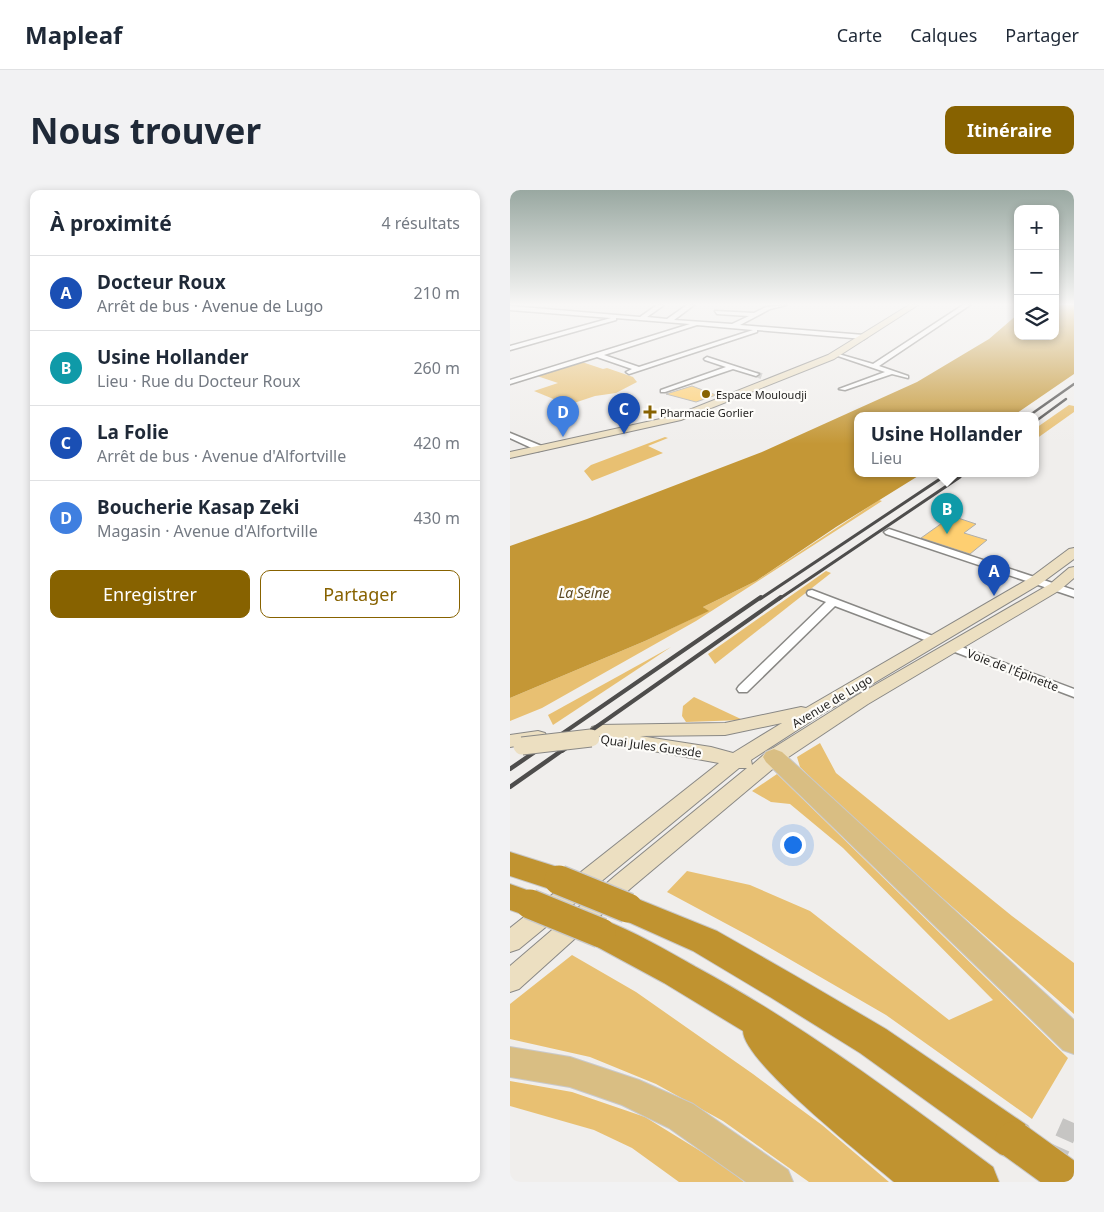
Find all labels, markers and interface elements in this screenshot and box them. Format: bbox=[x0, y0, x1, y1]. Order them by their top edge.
text: Mapleaf bbox=[25, 18, 122, 51]
text: Carte bbox=[837, 23, 882, 47]
text: Calques bbox=[910, 23, 977, 47]
text: Partager bbox=[1005, 23, 1079, 47]
button: Itinéraire bbox=[945, 106, 1074, 154]
text: Nous trouver bbox=[30, 107, 261, 154]
map controls bbox=[1014, 205, 1059, 340]
button: + bbox=[1014, 205, 1059, 250]
text: À proximité bbox=[50, 209, 172, 237]
text: 4 résultats bbox=[382, 212, 460, 234]
button: − bbox=[1014, 250, 1059, 295]
text: Docteur Roux bbox=[97, 269, 226, 295]
text: A bbox=[60, 282, 72, 304]
text: 210 m bbox=[413, 282, 460, 304]
text: Arrêt de bus · Avenue de Lugo bbox=[97, 295, 323, 317]
button: layers bbox=[1014, 295, 1059, 340]
text: Usine Hollander bbox=[97, 344, 249, 370]
text: B bbox=[61, 357, 71, 379]
text: 260 m bbox=[413, 357, 460, 379]
text: Lieu · Rue du Docteur Roux bbox=[97, 370, 300, 392]
place label: Espace Mouloudji bbox=[716, 387, 807, 402]
marker: Espace Mouloudji bbox=[700, 388, 712, 400]
pin: C bbox=[608, 393, 640, 434]
pin: D bbox=[547, 396, 579, 437]
place label: Pharmacie Gorlier bbox=[660, 405, 754, 420]
marker: Pharmacie Gorlier bbox=[644, 406, 656, 418]
popup bbox=[854, 412, 1039, 477]
text: La Folie bbox=[97, 419, 169, 445]
text: Usine Hollander bbox=[871, 421, 1022, 447]
text: C bbox=[61, 432, 71, 454]
text: 420 m bbox=[413, 432, 460, 454]
text: Arrêt de bus · Avenue d'Alfortville bbox=[97, 445, 346, 467]
text: Lieu bbox=[871, 447, 902, 469]
pin: B bbox=[931, 493, 963, 534]
text: Boucherie Kasap Zeki bbox=[97, 494, 299, 520]
text: D bbox=[60, 507, 72, 529]
text: 430 m bbox=[413, 507, 460, 529]
text: Magasin · Avenue d'Alfortville bbox=[97, 520, 318, 542]
pin: A bbox=[978, 555, 1010, 596]
button: Enregistrer bbox=[50, 570, 250, 618]
button: Partager bbox=[260, 570, 460, 618]
water label: La Seine bbox=[558, 583, 610, 602]
street label: Voie de l'Épinette bbox=[965, 645, 1062, 695]
street label: Avenue de Lugo bbox=[789, 670, 875, 732]
street label: Quai Jules Guesde bbox=[599, 730, 703, 762]
your location bbox=[780, 832, 806, 858]

